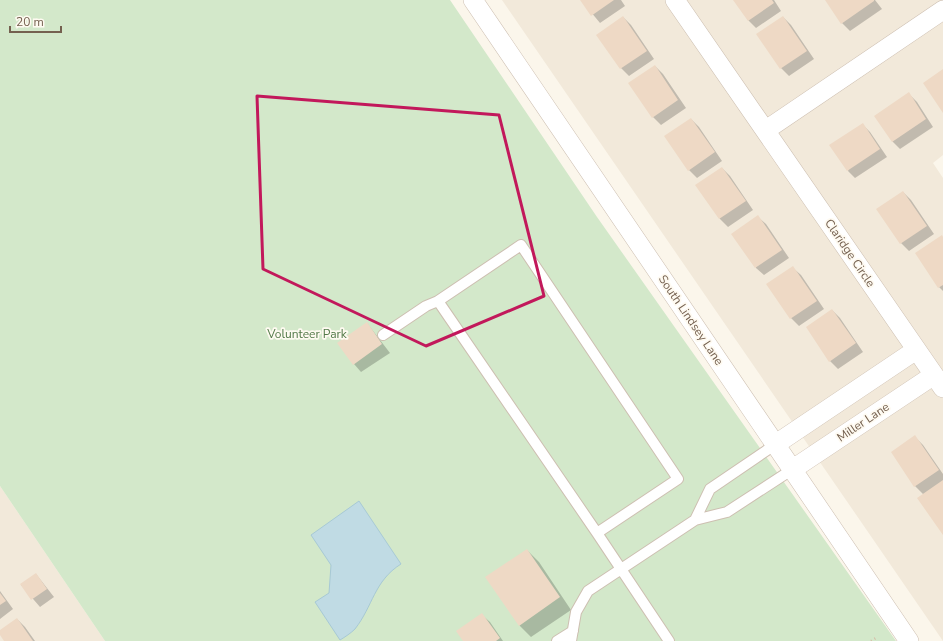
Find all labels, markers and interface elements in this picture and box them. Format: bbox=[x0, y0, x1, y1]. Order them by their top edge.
scale bar bbox=[10, 8, 61, 34]
text: 20 m bbox=[16, 14, 44, 30]
street label: Claridge Circle bbox=[821, 216, 879, 290]
street label: South Lindsey Lane bbox=[655, 272, 727, 368]
park label: Volunteer Park bbox=[266, 326, 348, 342]
street label: Miller Lane bbox=[834, 399, 892, 445]

